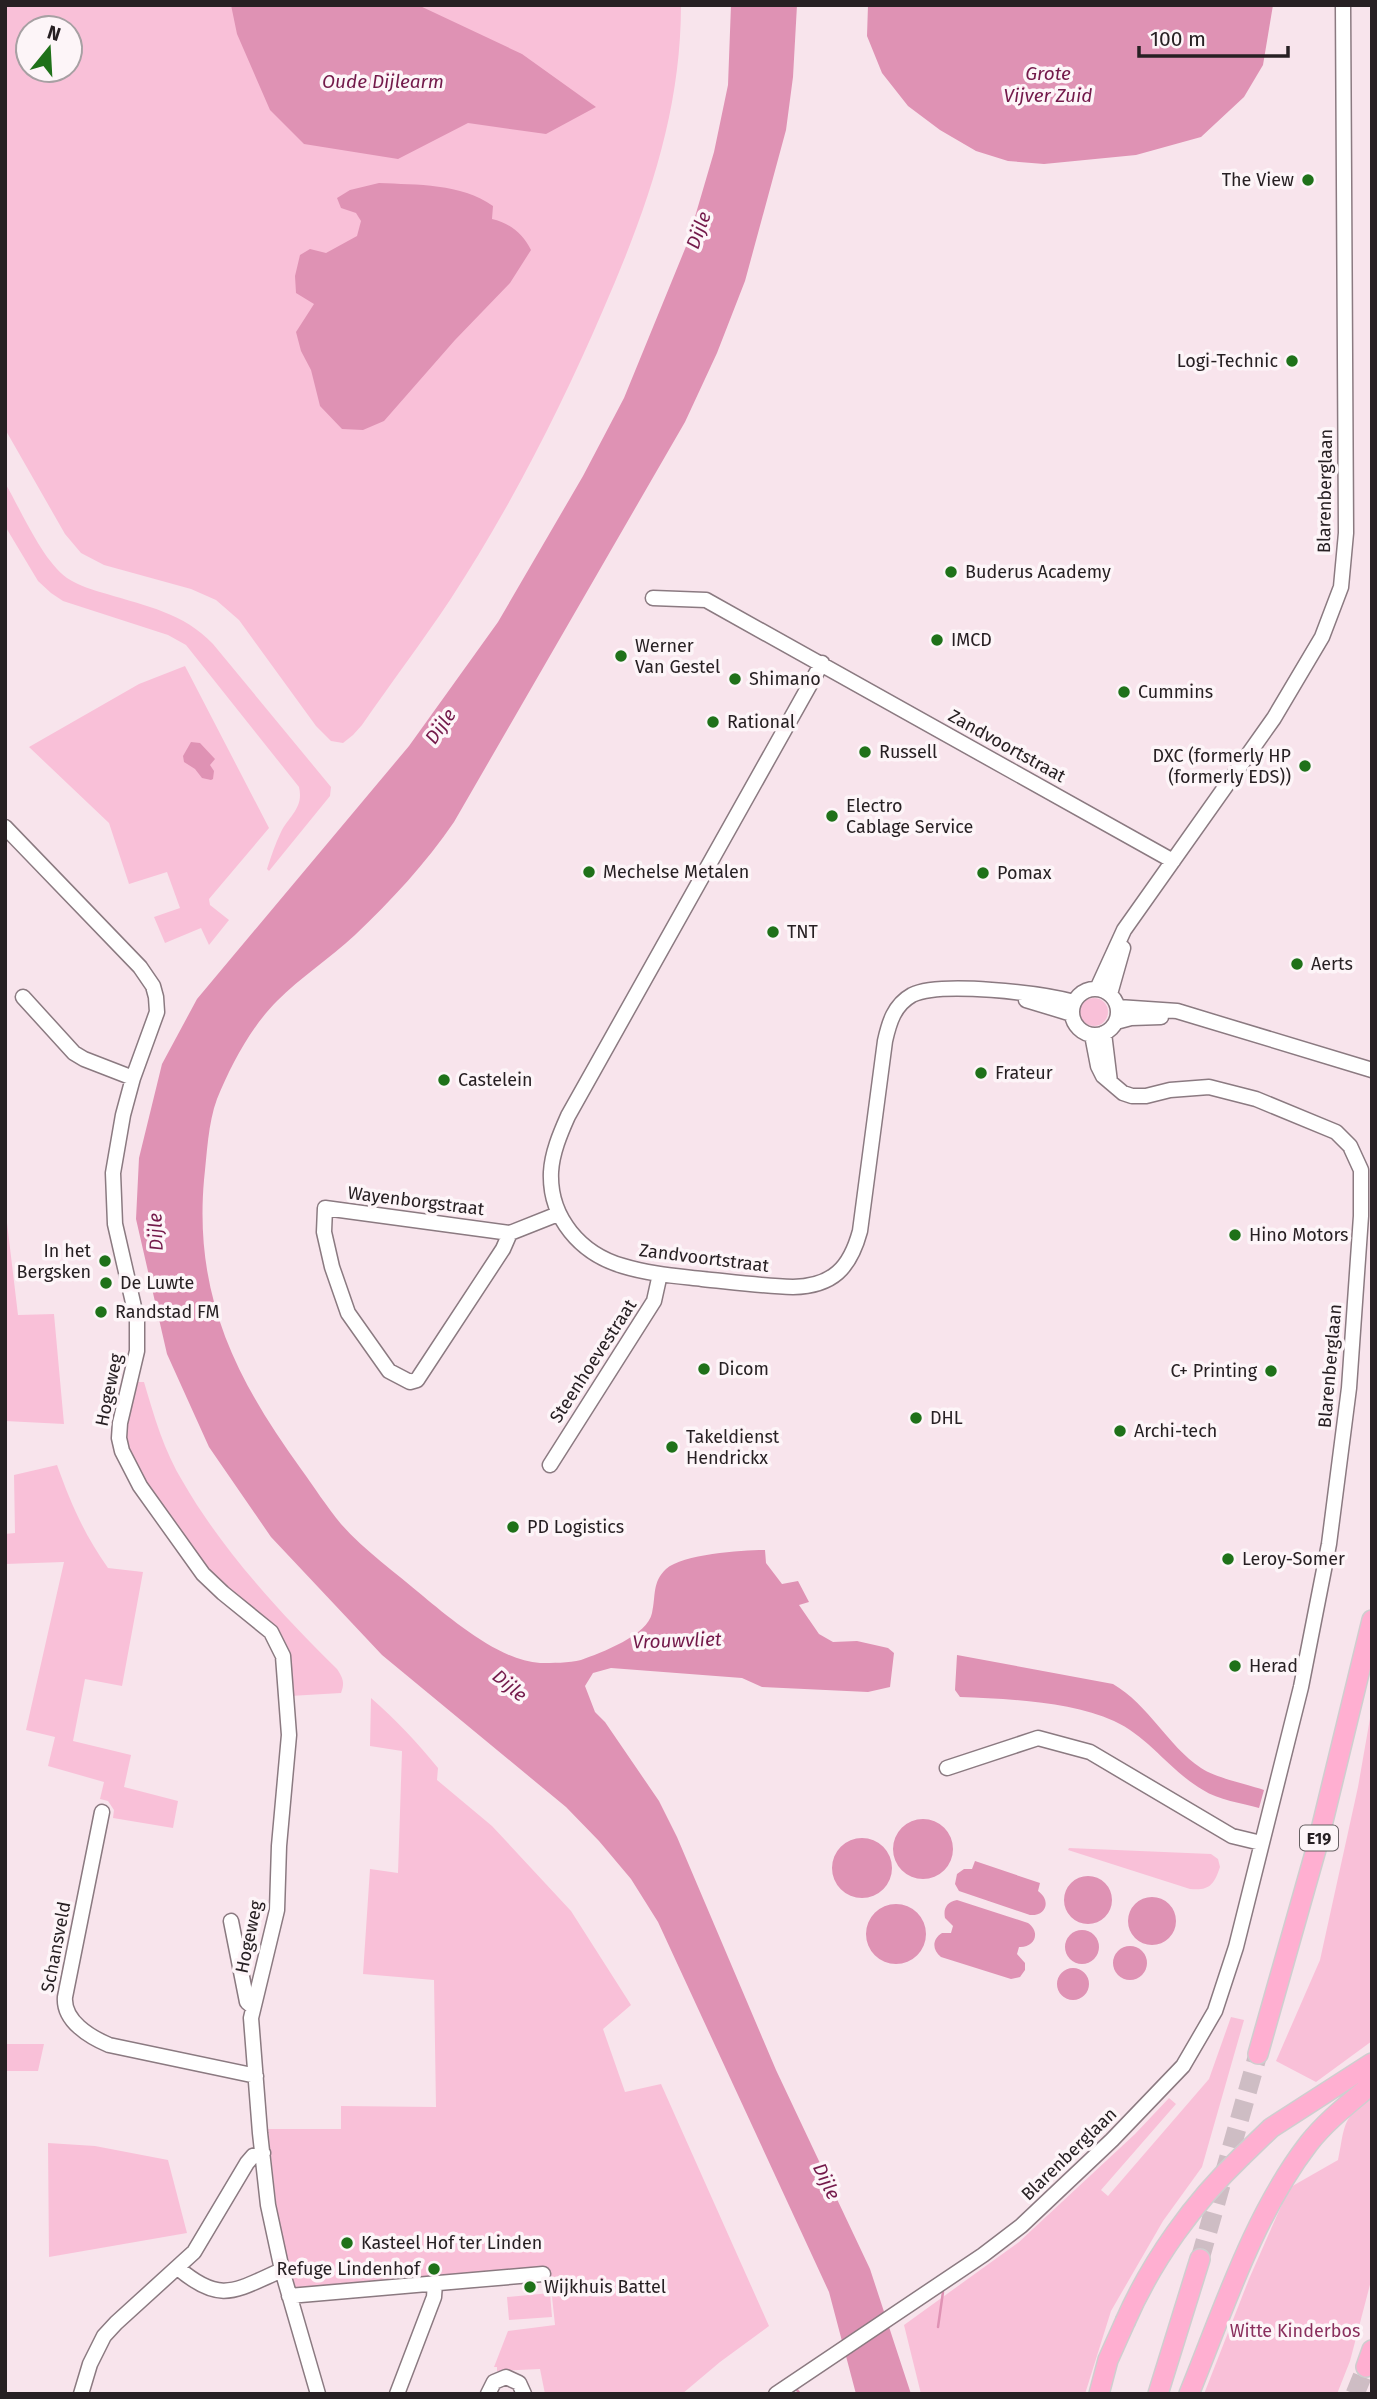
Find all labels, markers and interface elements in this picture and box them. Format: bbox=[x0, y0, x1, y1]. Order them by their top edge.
north arrow bbox=[14, 14, 84, 84]
scale bar bbox=[1139, 14, 1288, 58]
text: N bbox=[45, 20, 64, 46]
text: 100 m bbox=[1150, 26, 1206, 52]
water label: Grote Vijver Zuid bbox=[1003, 62, 1093, 107]
water label: Oude Dijlearm bbox=[322, 70, 444, 93]
place label: The View bbox=[1222, 169, 1294, 191]
marker: The View bbox=[1300, 172, 1316, 188]
water label: Dijle bbox=[681, 208, 716, 252]
place label: Logi-Technic bbox=[1177, 350, 1278, 372]
marker: Logi-Technic bbox=[1284, 353, 1300, 369]
street label: Blarenberglaan bbox=[1313, 429, 1337, 553]
place label: Buderus Academy bbox=[965, 561, 1111, 583]
marker: Buderus Academy bbox=[943, 564, 959, 580]
place label: IMCD bbox=[951, 629, 992, 651]
marker: IMCD bbox=[929, 632, 945, 648]
place label: Werner Van Gestel bbox=[635, 635, 720, 678]
marker: Werner Van Gestel bbox=[613, 648, 629, 664]
place label: Shimano bbox=[749, 668, 821, 690]
marker: Shimano bbox=[727, 671, 743, 687]
place label: Cummins bbox=[1138, 681, 1213, 703]
marker: Cummins bbox=[1116, 684, 1132, 700]
water label: Dijle bbox=[420, 704, 461, 748]
street label: Zandvoortstraat bbox=[945, 705, 1070, 788]
place label: Rational bbox=[727, 711, 795, 733]
marker: Rational bbox=[705, 714, 721, 730]
place label: Russell bbox=[879, 741, 937, 763]
marker: Russell bbox=[857, 744, 873, 760]
place label: DXC (formerly HP (formerly EDS)) bbox=[1153, 745, 1291, 788]
marker: DXC (formerly HP (formerly EDS)) bbox=[1297, 758, 1313, 774]
place label: Electro Cablage Service bbox=[846, 795, 973, 838]
marker: Electro Cablage Service bbox=[824, 808, 840, 824]
place label: Mechelse Metalen bbox=[603, 861, 749, 883]
place label: Pomax bbox=[997, 862, 1052, 884]
marker: Mechelse Metalen bbox=[581, 864, 597, 880]
marker: Pomax bbox=[975, 865, 991, 881]
place label: TNT bbox=[787, 921, 819, 943]
marker: TNT bbox=[765, 924, 781, 940]
place label: Aerts bbox=[1311, 953, 1353, 975]
marker: Aerts bbox=[1289, 956, 1305, 972]
place label: Frateur bbox=[995, 1062, 1053, 1084]
marker: Frateur bbox=[973, 1065, 989, 1081]
place label: Castelein bbox=[458, 1069, 533, 1091]
marker: Castelein bbox=[436, 1072, 452, 1088]
street label: Wayenborgstraat bbox=[347, 1182, 486, 1220]
water label: Dijle bbox=[143, 1212, 168, 1251]
place label: Hino Motors bbox=[1249, 1224, 1349, 1246]
marker: Hino Motors bbox=[1227, 1227, 1243, 1243]
street label: Zandvoortstraat bbox=[638, 1239, 771, 1277]
place label: In het Bergsken bbox=[17, 1240, 92, 1283]
marker: In het Bergsken bbox=[97, 1253, 113, 1269]
place label: De Luwte bbox=[120, 1272, 194, 1294]
marker: De Luwte bbox=[98, 1275, 114, 1291]
street label: Steenhoevestraat bbox=[545, 1295, 641, 1427]
place label: Randstad FM bbox=[115, 1301, 219, 1323]
street label: Blarenberglaan bbox=[1314, 1303, 1346, 1429]
marker: Randstad FM bbox=[93, 1304, 109, 1320]
street label: Hogeweg bbox=[91, 1351, 128, 1428]
place label: Dicom bbox=[718, 1358, 769, 1380]
place label: C+ Printing bbox=[1170, 1360, 1258, 1382]
marker: Dicom bbox=[696, 1361, 712, 1377]
marker: C+ Printing bbox=[1263, 1363, 1279, 1379]
place label: DHL bbox=[930, 1407, 963, 1429]
marker: DHL bbox=[908, 1410, 924, 1426]
place label: Archi-tech bbox=[1134, 1420, 1217, 1442]
marker: Archi-tech bbox=[1112, 1423, 1128, 1439]
place label: Takeldienst Hendrickx bbox=[686, 1426, 780, 1469]
marker: Takeldienst Hendrickx bbox=[664, 1439, 680, 1455]
place label: PD Logistics bbox=[527, 1516, 624, 1538]
marker: PD Logistics bbox=[505, 1519, 521, 1535]
place label: Leroy-Somer bbox=[1242, 1548, 1345, 1570]
marker: Leroy-Somer bbox=[1220, 1551, 1236, 1567]
water label: Vrouwvliet bbox=[632, 1627, 722, 1654]
place label: Herad bbox=[1249, 1655, 1298, 1677]
marker: Herad bbox=[1227, 1658, 1243, 1674]
water label: Dijle bbox=[488, 1664, 532, 1706]
road number: E19 bbox=[1300, 1826, 1338, 1850]
street label: Hogeweg bbox=[231, 1898, 268, 1975]
street label: Schansveld bbox=[36, 1900, 76, 1994]
street label: Blarenberglaan bbox=[1017, 2103, 1121, 2205]
water label: Dijle bbox=[808, 2159, 845, 2203]
place label: Kasteel Hof ter Linden bbox=[361, 2232, 542, 2254]
marker: Kasteel Hof ter Linden bbox=[339, 2235, 355, 2251]
place label: Refuge Lindenhof bbox=[277, 2258, 422, 2280]
marker: Refuge Lindenhof bbox=[426, 2261, 442, 2277]
place label: Wijkhuis Battel bbox=[544, 2276, 666, 2298]
marker: Wijkhuis Battel bbox=[522, 2279, 538, 2295]
park label: Witte Kinderbos bbox=[1230, 2320, 1360, 2342]

